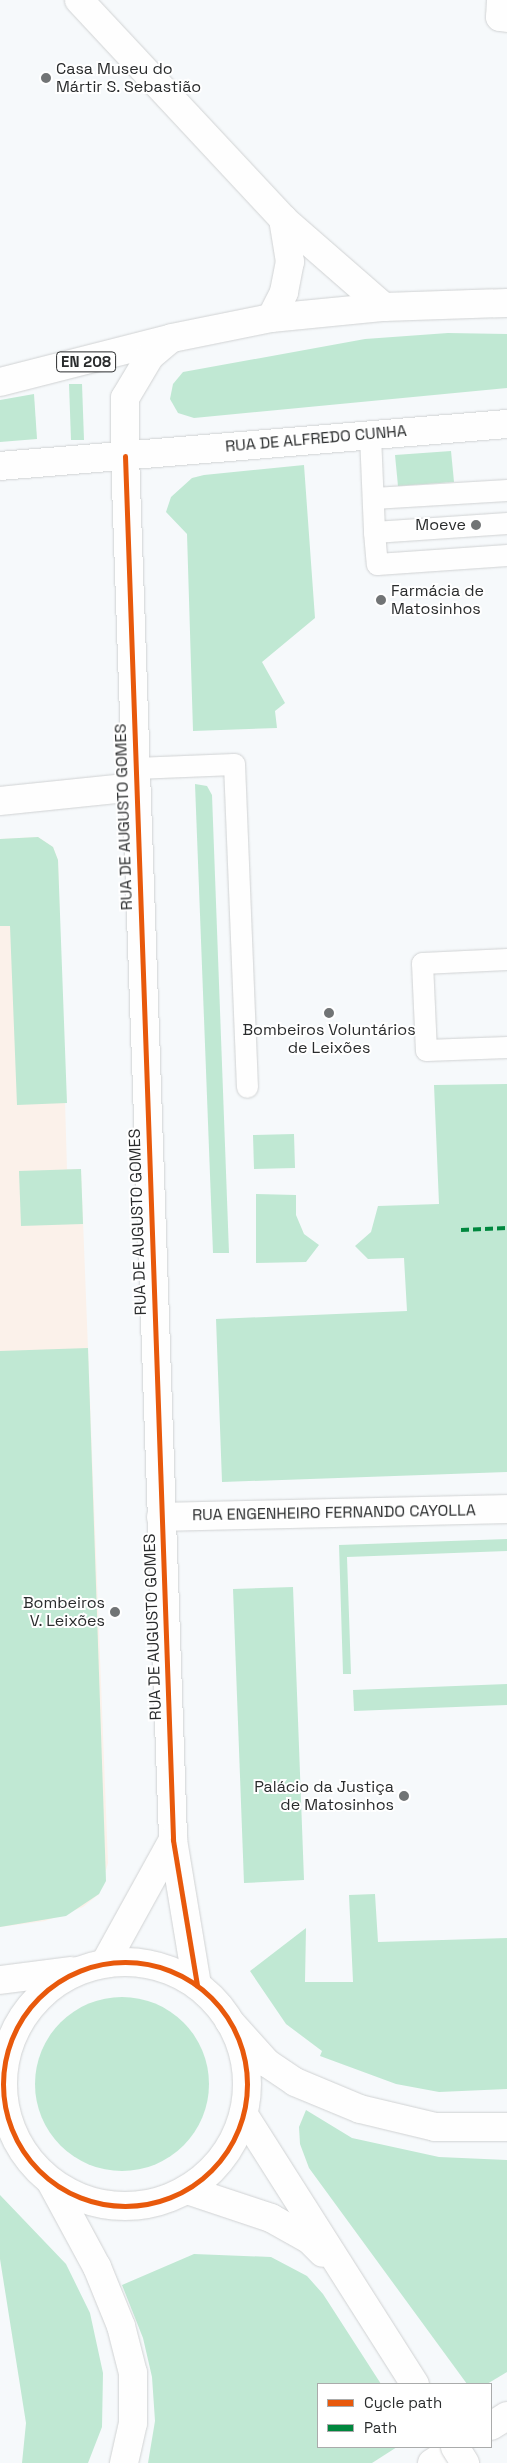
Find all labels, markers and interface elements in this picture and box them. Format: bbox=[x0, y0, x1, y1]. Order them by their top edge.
place label: Casa Museu do Mártir S. Sebastião bbox=[56, 59, 202, 97]
marker: Casa Museu do Mártir S. Sebastião bbox=[40, 72, 52, 84]
road number: EN 208 bbox=[56, 350, 116, 374]
street label: RUA DE ALFREDO CUNHA bbox=[224, 421, 408, 457]
place label: Moeve bbox=[415, 515, 466, 535]
marker: Moeve bbox=[470, 519, 482, 531]
place label: Farmácia de Matosinhos bbox=[391, 581, 484, 619]
marker: Farmácia de Matosinhos bbox=[375, 594, 387, 606]
street label: RUA DE AUGUSTO GOMES bbox=[111, 723, 137, 911]
marker: Bombeiros Voluntários de Leixões bbox=[323, 1007, 335, 1019]
place label: Bombeiros Voluntários de Leixões bbox=[242, 1020, 416, 1058]
street label: RUA DE AUGUSTO GOMES bbox=[125, 1128, 151, 1316]
street label: RUA ENGENHEIRO FERNANDO CAYOLLA bbox=[192, 1501, 476, 1525]
street label: RUA DE AUGUSTO GOMES bbox=[140, 1533, 166, 1721]
place label: Bombeiros V. Leixões bbox=[23, 1593, 105, 1631]
marker: Bombeiros V. Leixões bbox=[109, 1606, 121, 1618]
place label: Palácio da Justiça de Matosinhos bbox=[254, 1777, 394, 1815]
marker: Palácio da Justiça de Matosinhos bbox=[398, 1790, 410, 1802]
legend bbox=[317, 2383, 492, 2448]
text: Cycle path bbox=[364, 2393, 442, 2412]
text: Path bbox=[364, 2418, 397, 2437]

